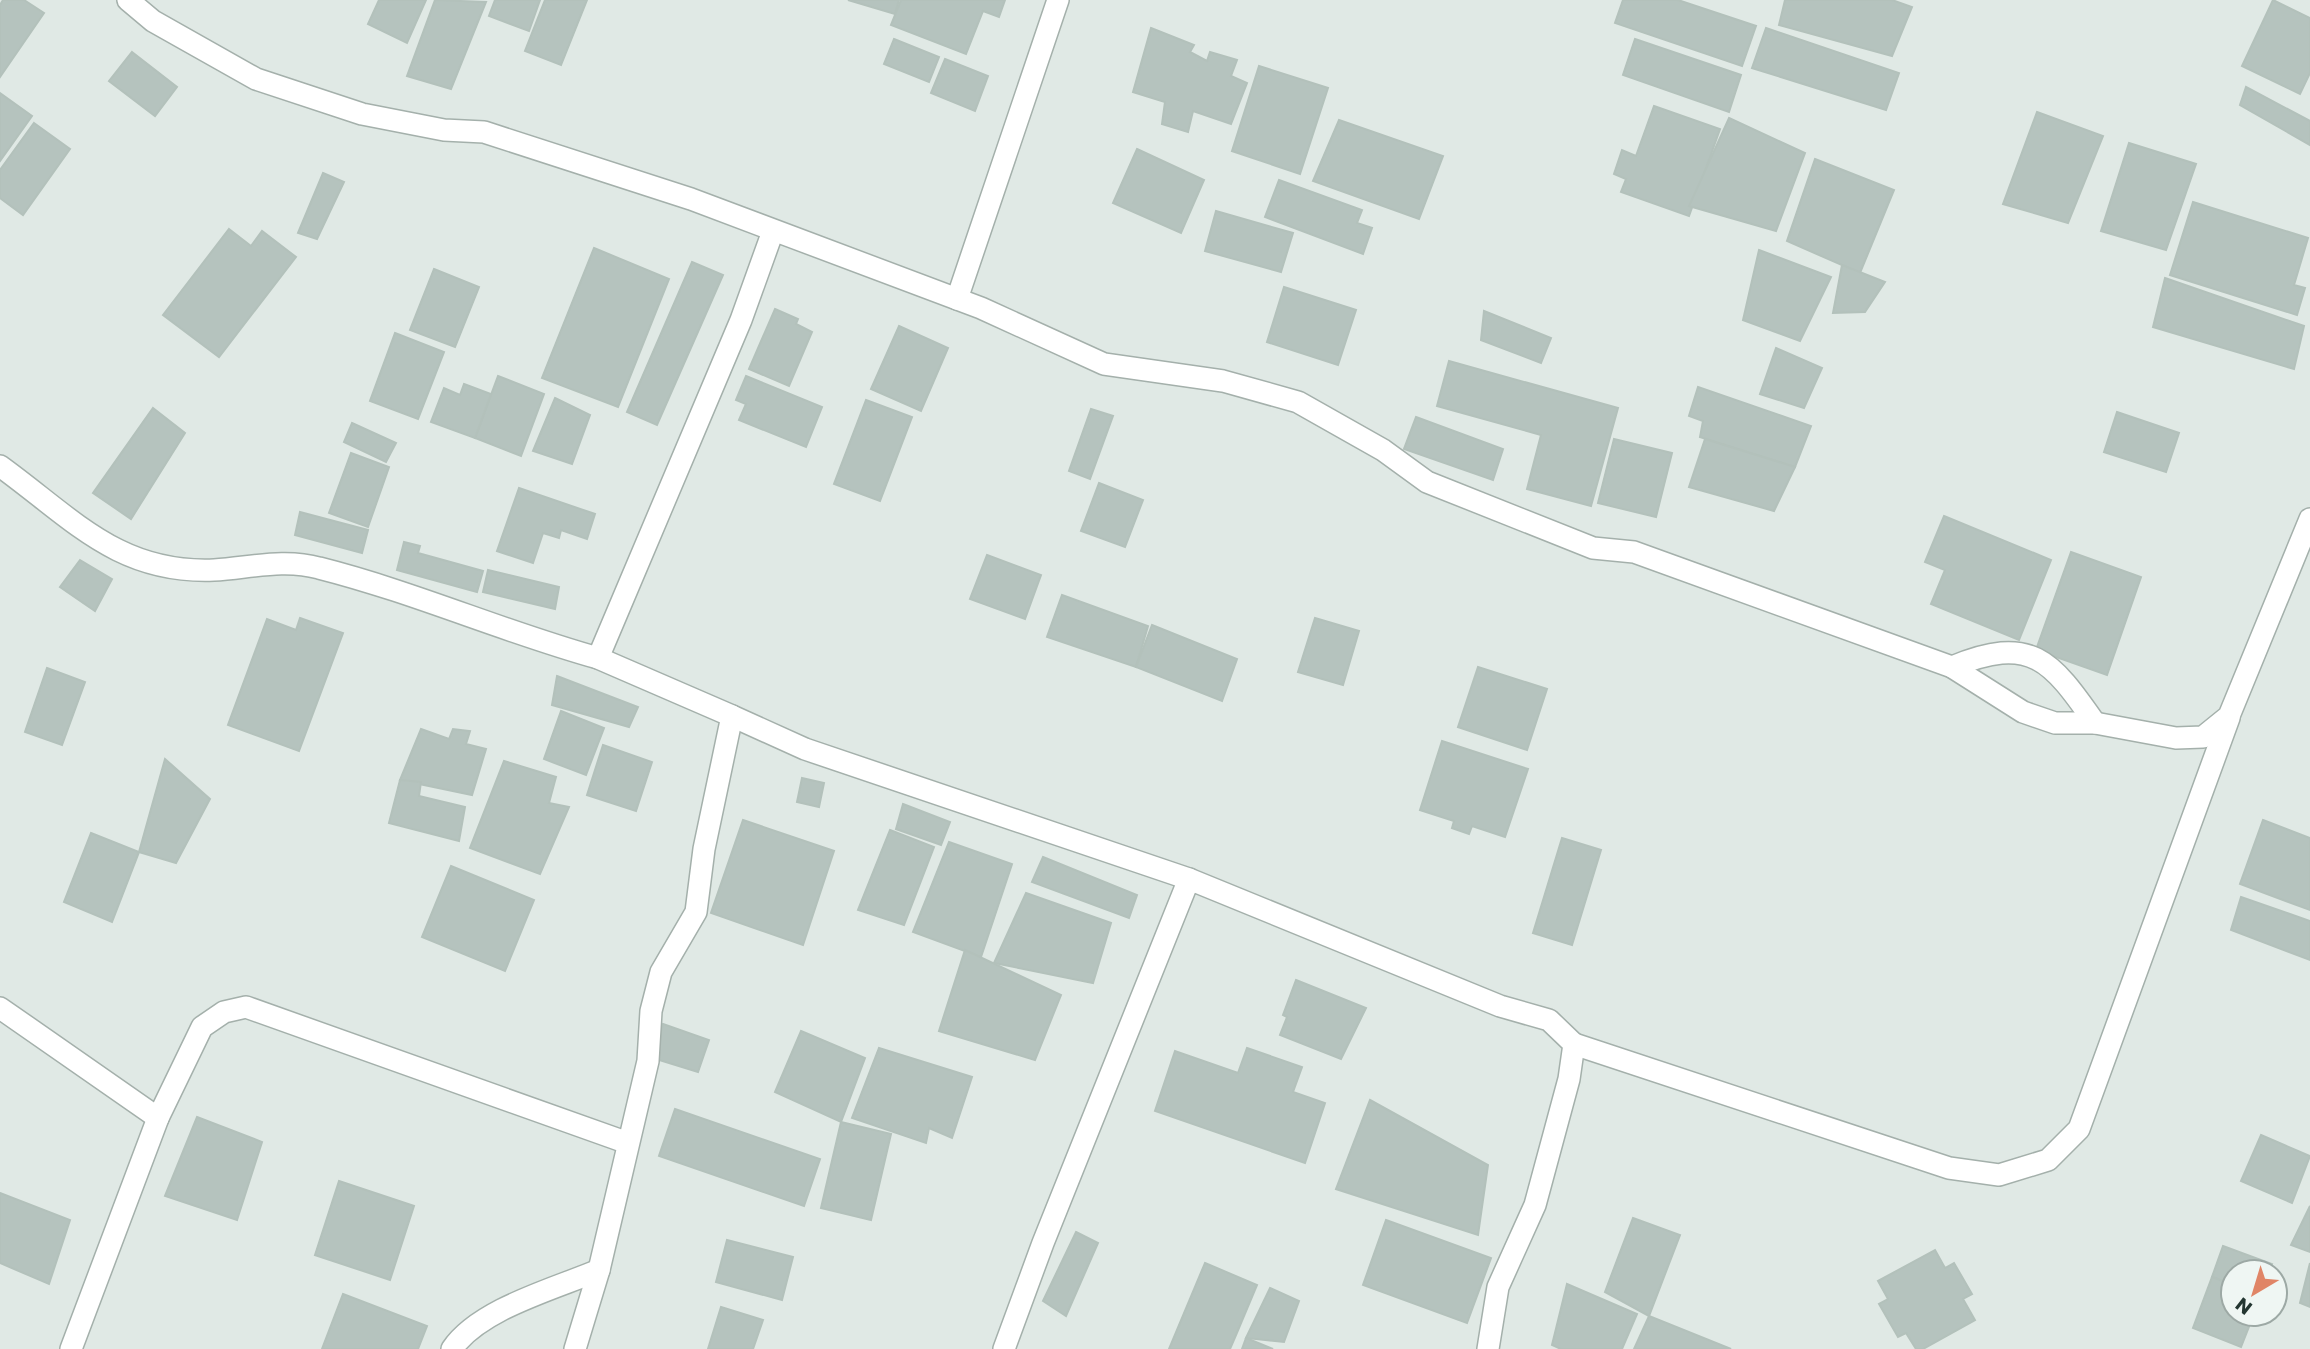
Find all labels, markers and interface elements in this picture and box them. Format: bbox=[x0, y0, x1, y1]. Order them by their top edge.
north arrow bbox=[2219, 1258, 2289, 1328]
text: N bbox=[2230, 1291, 2258, 1321]

